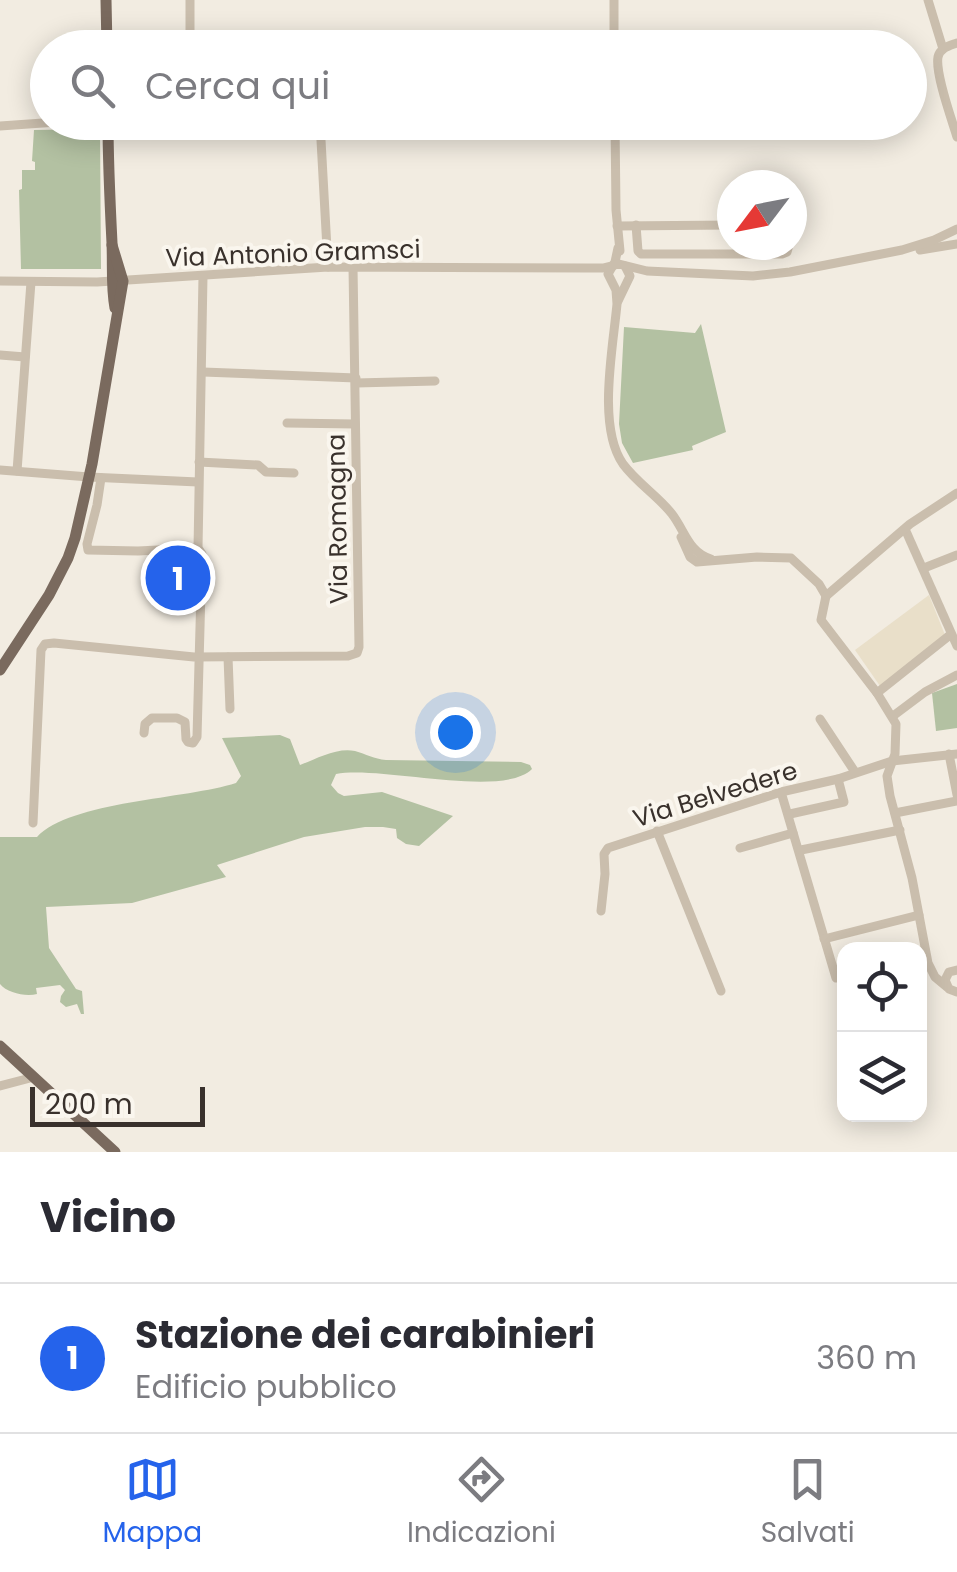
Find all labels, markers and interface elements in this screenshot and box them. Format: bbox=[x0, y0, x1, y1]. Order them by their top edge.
search box bbox=[30, 30, 927, 140]
icon: search bbox=[65, 58, 120, 113]
text: Cerca qui bbox=[145, 59, 330, 112]
north arrow bbox=[717, 170, 807, 260]
street label: Via Antonio Gramsci bbox=[165, 232, 421, 275]
street label: Via Romagna bbox=[319, 434, 356, 604]
pin: 1 bbox=[146, 540, 210, 616]
your location bbox=[430, 707, 481, 758]
street label: Via Belvedere bbox=[629, 753, 802, 836]
map controls bbox=[837, 942, 927, 1122]
button: locate bbox=[837, 942, 927, 1032]
button: layers bbox=[837, 1032, 927, 1122]
scale bar bbox=[30, 1082, 205, 1126]
text: 200 m bbox=[45, 1085, 133, 1124]
text: Vicino bbox=[40, 1188, 176, 1247]
text: Stazione dei carabinieri bbox=[135, 1308, 595, 1361]
text: 1 bbox=[66, 1335, 79, 1380]
text: 360 m bbox=[816, 1335, 917, 1380]
text: Edificio pubblico bbox=[135, 1364, 397, 1409]
tab: Mappa bbox=[102, 1452, 202, 1554]
tab: Indicazioni bbox=[407, 1452, 556, 1554]
tab: Salvati bbox=[761, 1452, 855, 1554]

